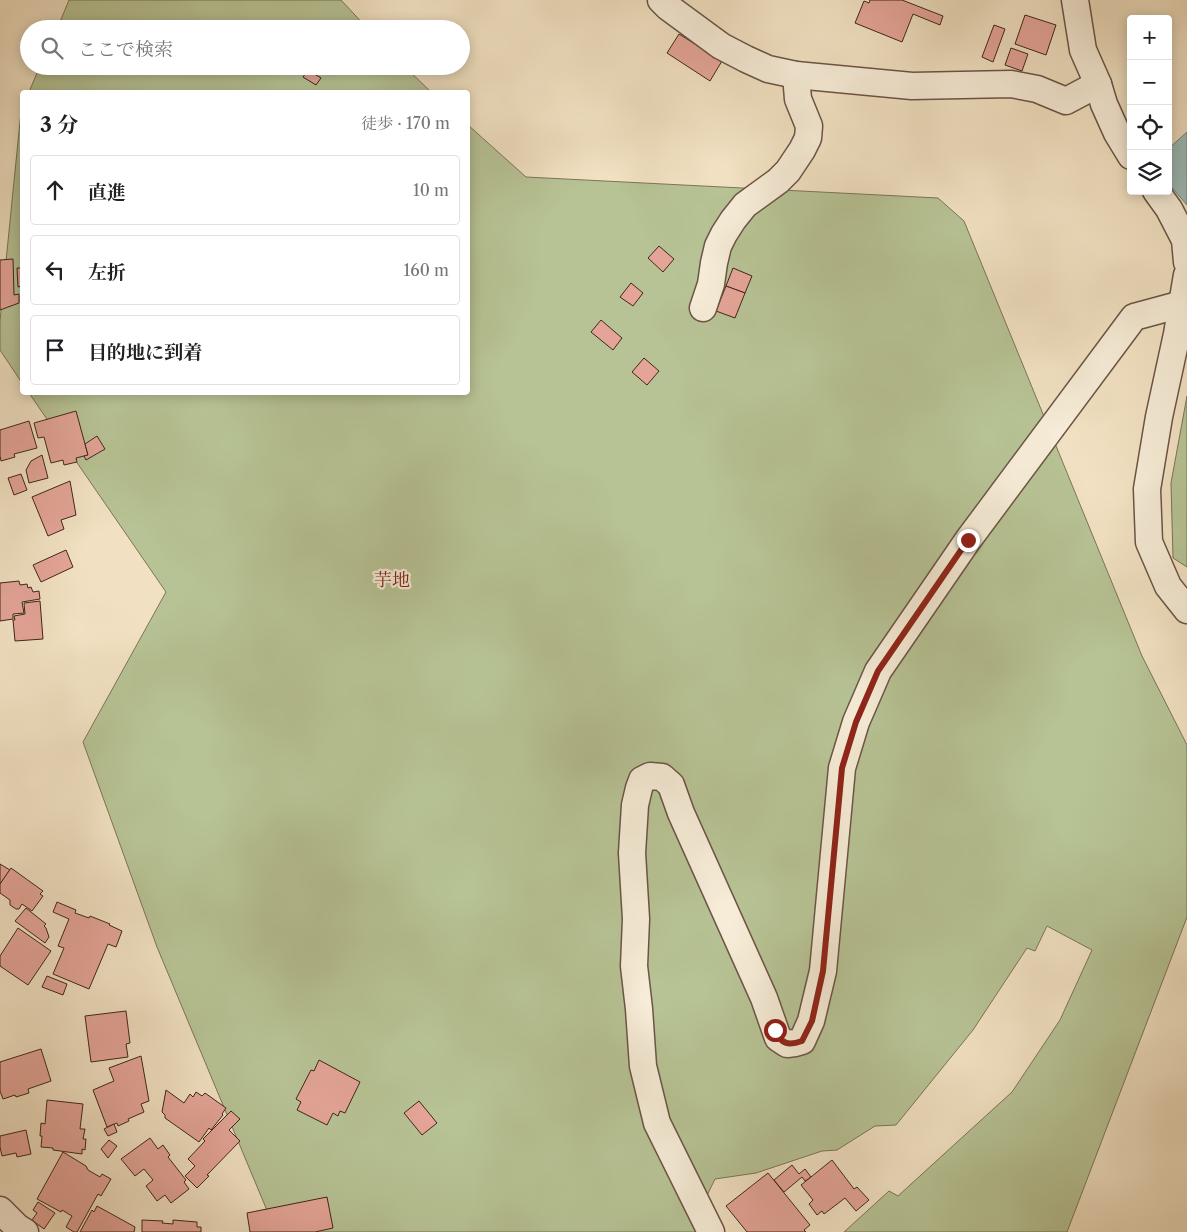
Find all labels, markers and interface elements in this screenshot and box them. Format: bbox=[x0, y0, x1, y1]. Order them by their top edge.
map controls bbox=[1127, 15, 1172, 195]
button: + bbox=[1127, 15, 1172, 60]
search box bbox=[20, 20, 470, 75]
icon: search bbox=[38, 34, 66, 62]
text: ここで検索 bbox=[78, 38, 173, 61]
button: − bbox=[1127, 60, 1172, 105]
button: locate bbox=[1127, 105, 1172, 150]
text: 3 分 bbox=[40, 112, 78, 137]
text: 徒歩 · 170 m bbox=[361, 113, 450, 133]
button: layers bbox=[1127, 150, 1172, 195]
icon: ahead bbox=[41, 176, 69, 204]
text: 10 m bbox=[413, 180, 449, 200]
text: 直進 bbox=[88, 181, 126, 204]
icon: left bbox=[41, 256, 69, 284]
text: 160 m bbox=[404, 260, 449, 280]
text: 左折 bbox=[88, 261, 126, 284]
icon: arrive bbox=[41, 336, 69, 364]
text: 目的地に到着 bbox=[88, 341, 202, 364]
route end bbox=[957, 529, 980, 552]
district label: 芋地 bbox=[374, 569, 410, 591]
route start bbox=[764, 1019, 787, 1042]

